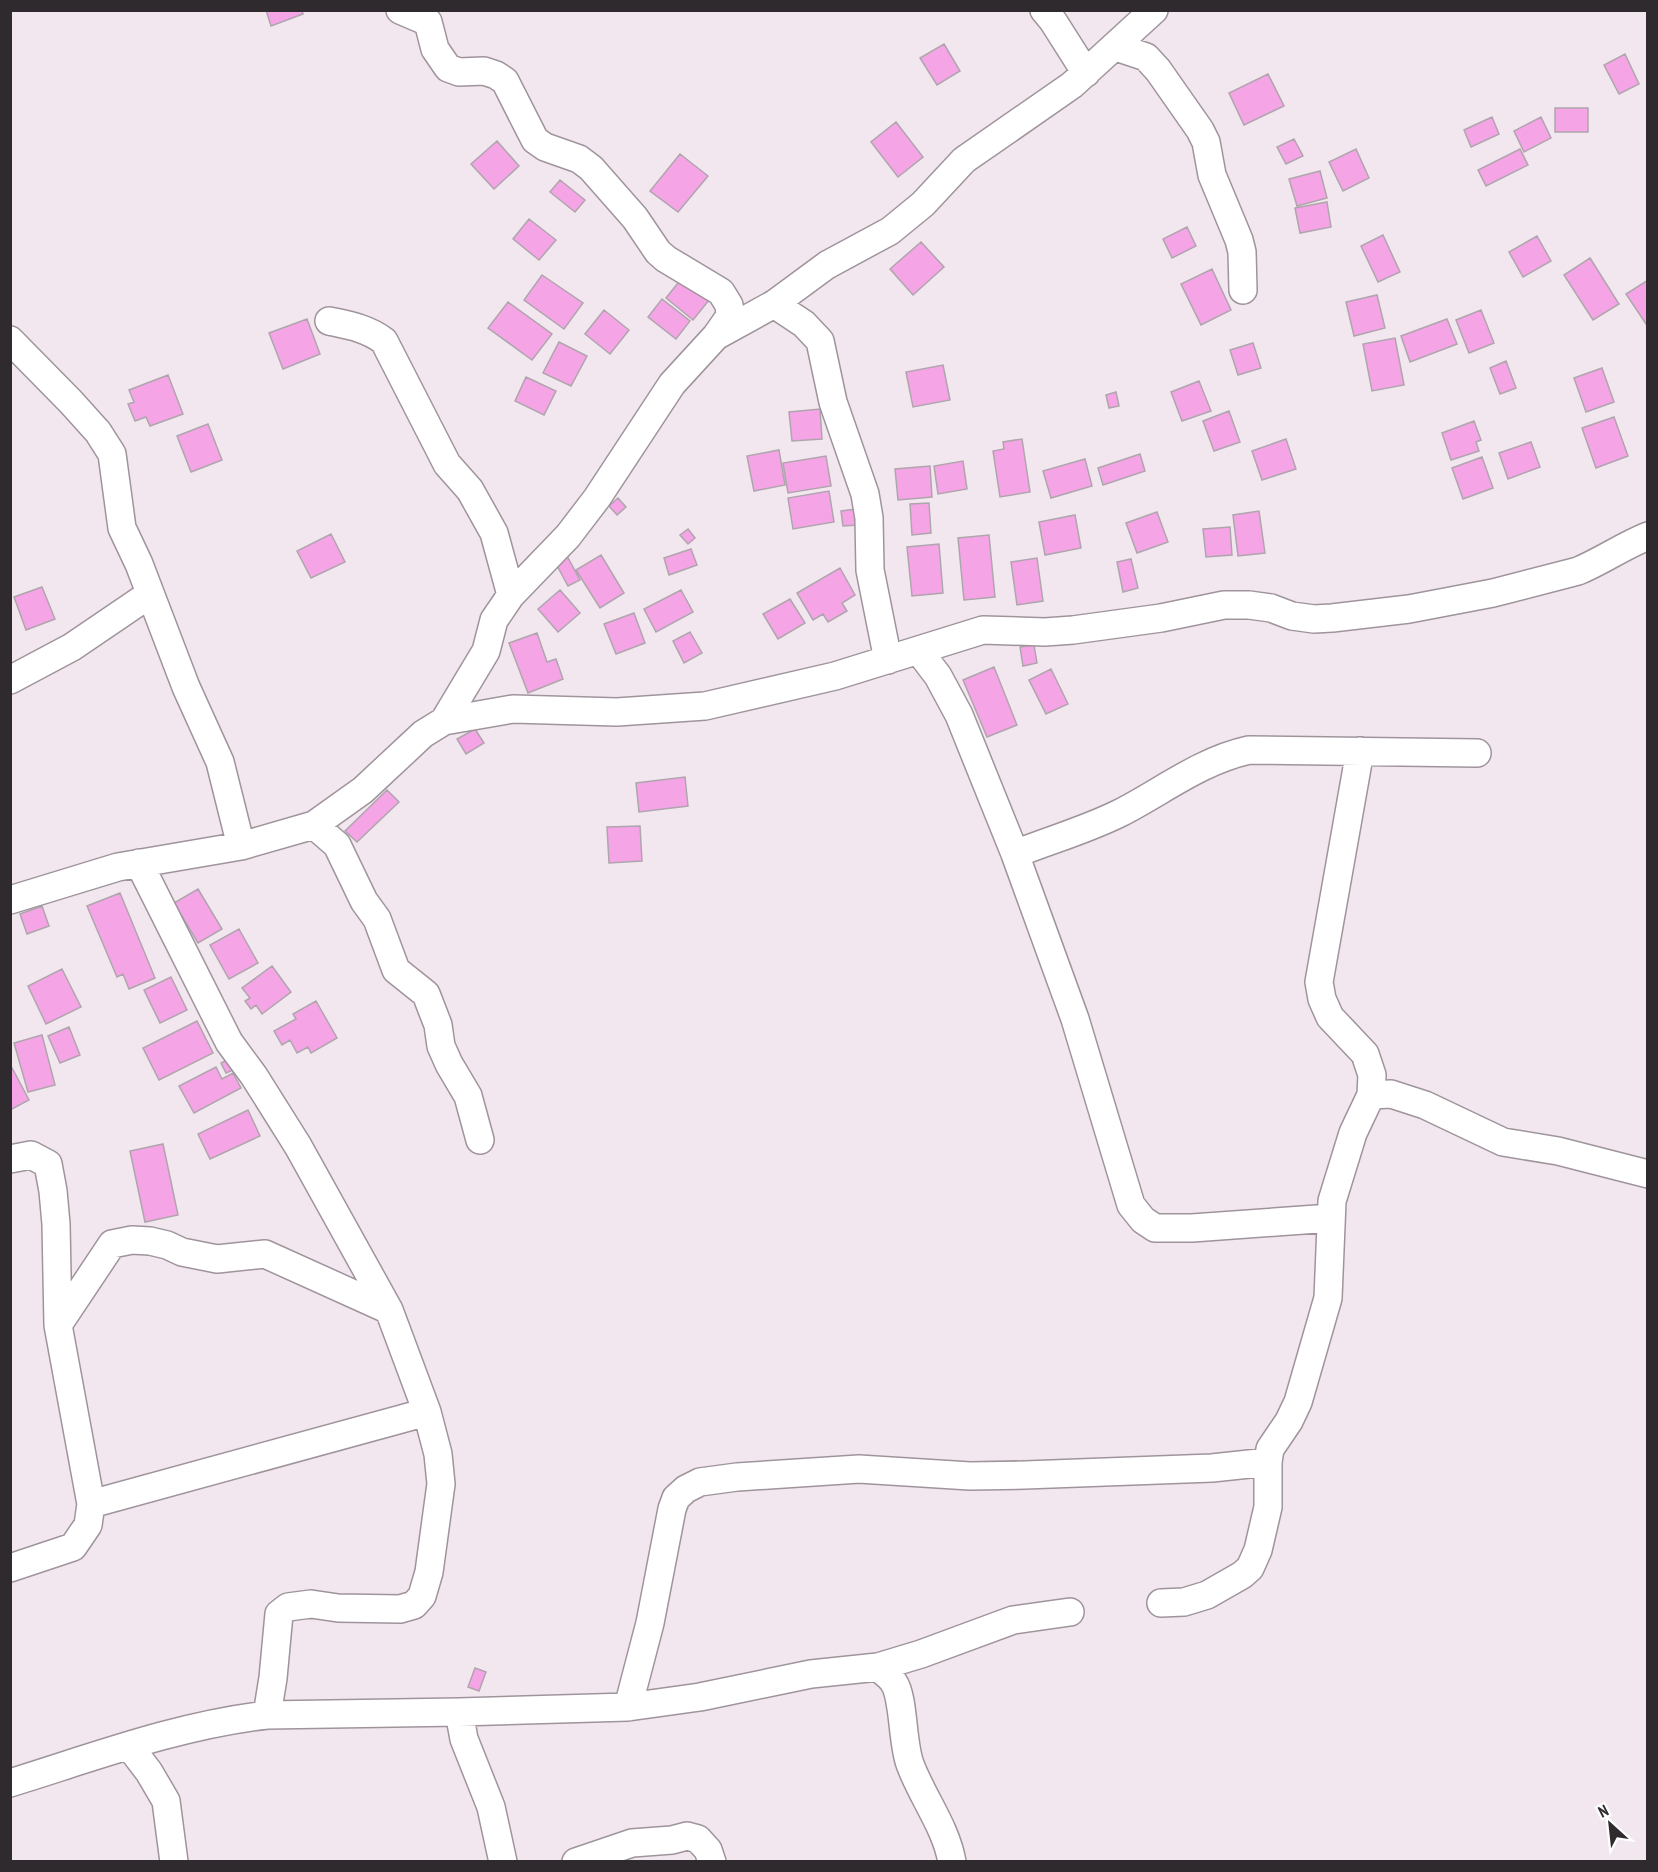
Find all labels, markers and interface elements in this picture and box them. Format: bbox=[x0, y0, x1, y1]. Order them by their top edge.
north arrow bbox=[1580, 1794, 1640, 1854]
text: N bbox=[1595, 1800, 1612, 1822]

